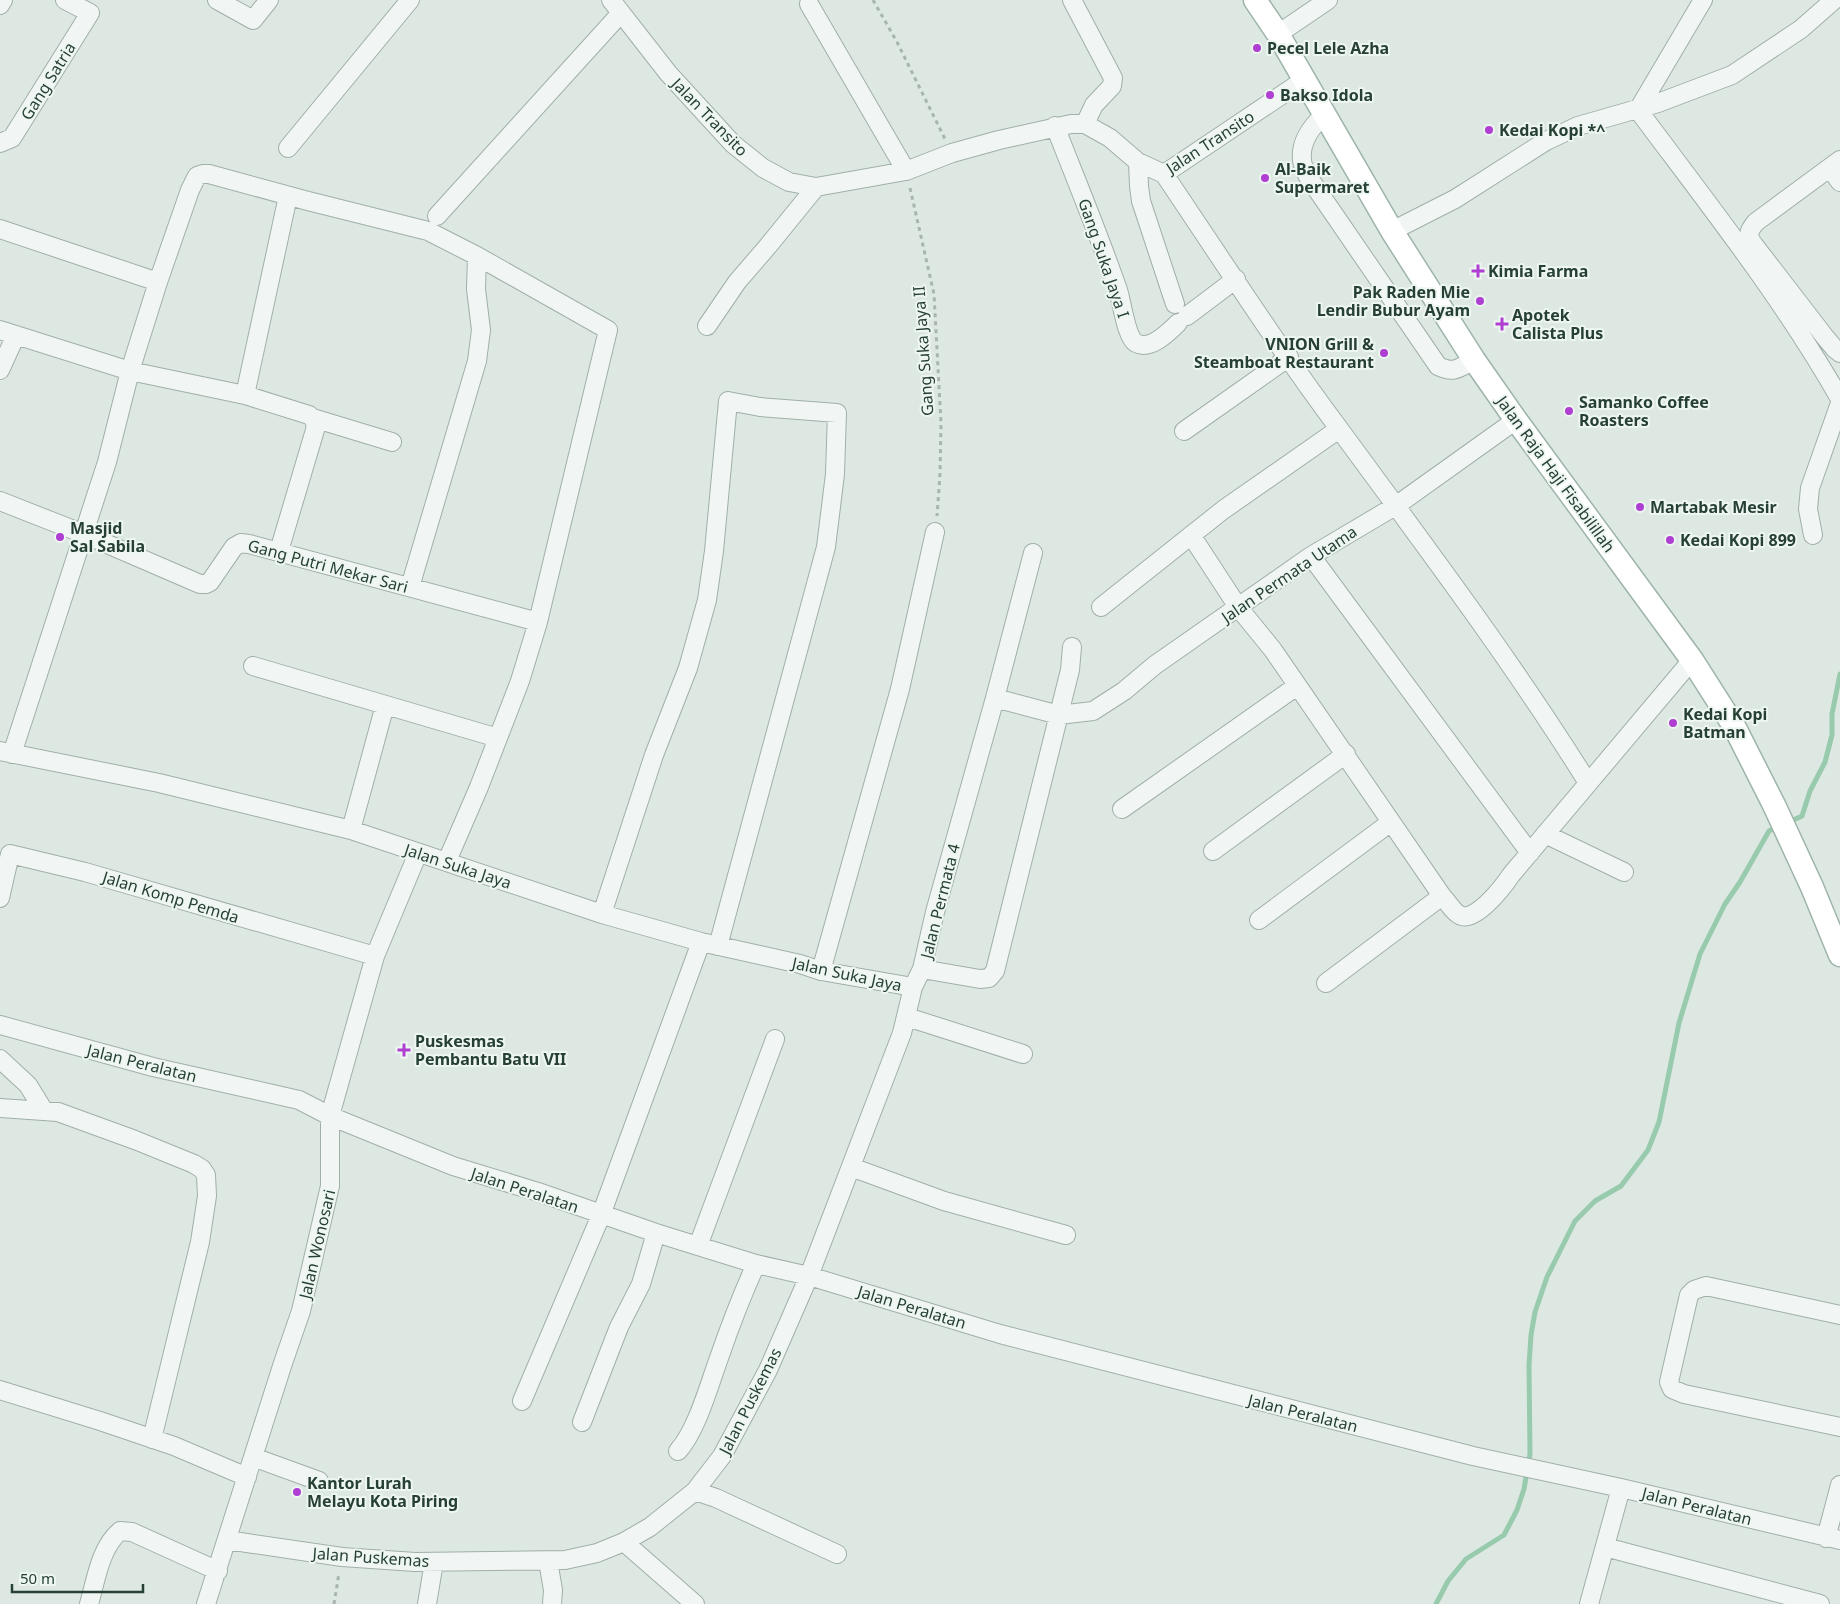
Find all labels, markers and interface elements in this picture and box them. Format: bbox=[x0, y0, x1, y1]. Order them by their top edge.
place label: Pecel Lele Azha bbox=[1267, 37, 1389, 59]
street label: Gang Satria bbox=[15, 38, 81, 124]
marker: Pecel Lele Azha bbox=[1251, 42, 1263, 54]
street label: Jalan Transito bbox=[666, 72, 753, 161]
place label: Bakso Idola bbox=[1280, 84, 1373, 106]
marker: Bakso Idola bbox=[1264, 89, 1276, 101]
street label: Jalan Transito bbox=[1160, 105, 1258, 180]
place label: Kedai Kopi *^ bbox=[1499, 119, 1605, 141]
marker: Kedai Kopi *^ bbox=[1483, 124, 1495, 136]
place label: Al-Baik Supermaret bbox=[1275, 158, 1370, 198]
marker: Al-Baik Supermaret bbox=[1259, 172, 1271, 184]
street label: Gang Suka Jaya I bbox=[1073, 195, 1135, 321]
place label: Kimia Farma bbox=[1488, 260, 1588, 282]
marker: Kimia Farma bbox=[1472, 265, 1484, 277]
place label: Pak Raden Mie Lendir Bubur Ayam bbox=[1317, 281, 1470, 321]
street label: Gang Suka Jaya II bbox=[907, 285, 939, 417]
marker: Pak Raden Mie Lendir Bubur Ayam bbox=[1474, 295, 1486, 307]
place label: Apotek Calista Plus bbox=[1512, 304, 1603, 344]
marker: Apotek Calista Plus bbox=[1496, 318, 1508, 330]
place label: VNION Grill & Steamboat Restaurant bbox=[1194, 333, 1374, 373]
marker: VNION Grill & Steamboat Restaurant bbox=[1378, 347, 1390, 359]
street label: Jalan Raja Haji Fisabilillah bbox=[1491, 390, 1620, 557]
place label: Samanko Coffee Roasters bbox=[1579, 391, 1709, 431]
marker: Samanko Coffee Roasters bbox=[1563, 405, 1575, 417]
place label: Martabak Mesir bbox=[1650, 496, 1777, 518]
marker: Martabak Mesir bbox=[1634, 501, 1646, 513]
place label: Masjid Sal Sabila bbox=[70, 517, 145, 557]
street label: Jalan Permata Utama bbox=[1215, 520, 1361, 629]
place label: Kedai Kopi 899 bbox=[1680, 529, 1796, 551]
marker: Masjid Sal Sabila bbox=[54, 531, 66, 543]
street label: Gang Putri Mekar Sari bbox=[245, 534, 411, 598]
marker: Kedai Kopi 899 bbox=[1664, 534, 1676, 546]
place label: Kedai Kopi Batman bbox=[1683, 703, 1767, 743]
marker: Kedai Kopi Batman bbox=[1667, 717, 1679, 729]
street label: Jalan Suka Jaya bbox=[400, 838, 514, 894]
street label: Jalan Permata 4 bbox=[915, 841, 965, 963]
street label: Jalan Komp Pemda bbox=[98, 865, 242, 928]
street label: Jalan Suka Jaya bbox=[788, 951, 904, 996]
place label: Puskesmas Pembantu Batu VII bbox=[415, 1030, 566, 1070]
street label: Jalan Peralatan bbox=[83, 1038, 199, 1087]
marker: Puskesmas Pembantu Batu VII bbox=[397, 1043, 411, 1057]
street label: Jalan Peralatan bbox=[466, 1162, 582, 1218]
street label: Jalan Wonosari bbox=[293, 1187, 340, 1303]
street label: Jalan Peralatan bbox=[853, 1279, 969, 1334]
street label: Jalan Puskemas bbox=[713, 1344, 786, 1460]
street label: Jalan Peralatan bbox=[1244, 1388, 1360, 1437]
place label: Kantor Lurah Melayu Kota Piring bbox=[307, 1472, 458, 1512]
street label: Jalan Peralatan bbox=[1638, 1481, 1754, 1530]
marker: Kantor Lurah Melayu Kota Piring bbox=[291, 1486, 303, 1498]
street label: Jalan Puskemas bbox=[310, 1542, 430, 1572]
scale bar bbox=[12, 1562, 144, 1594]
text: 50 m bbox=[20, 1568, 55, 1588]

